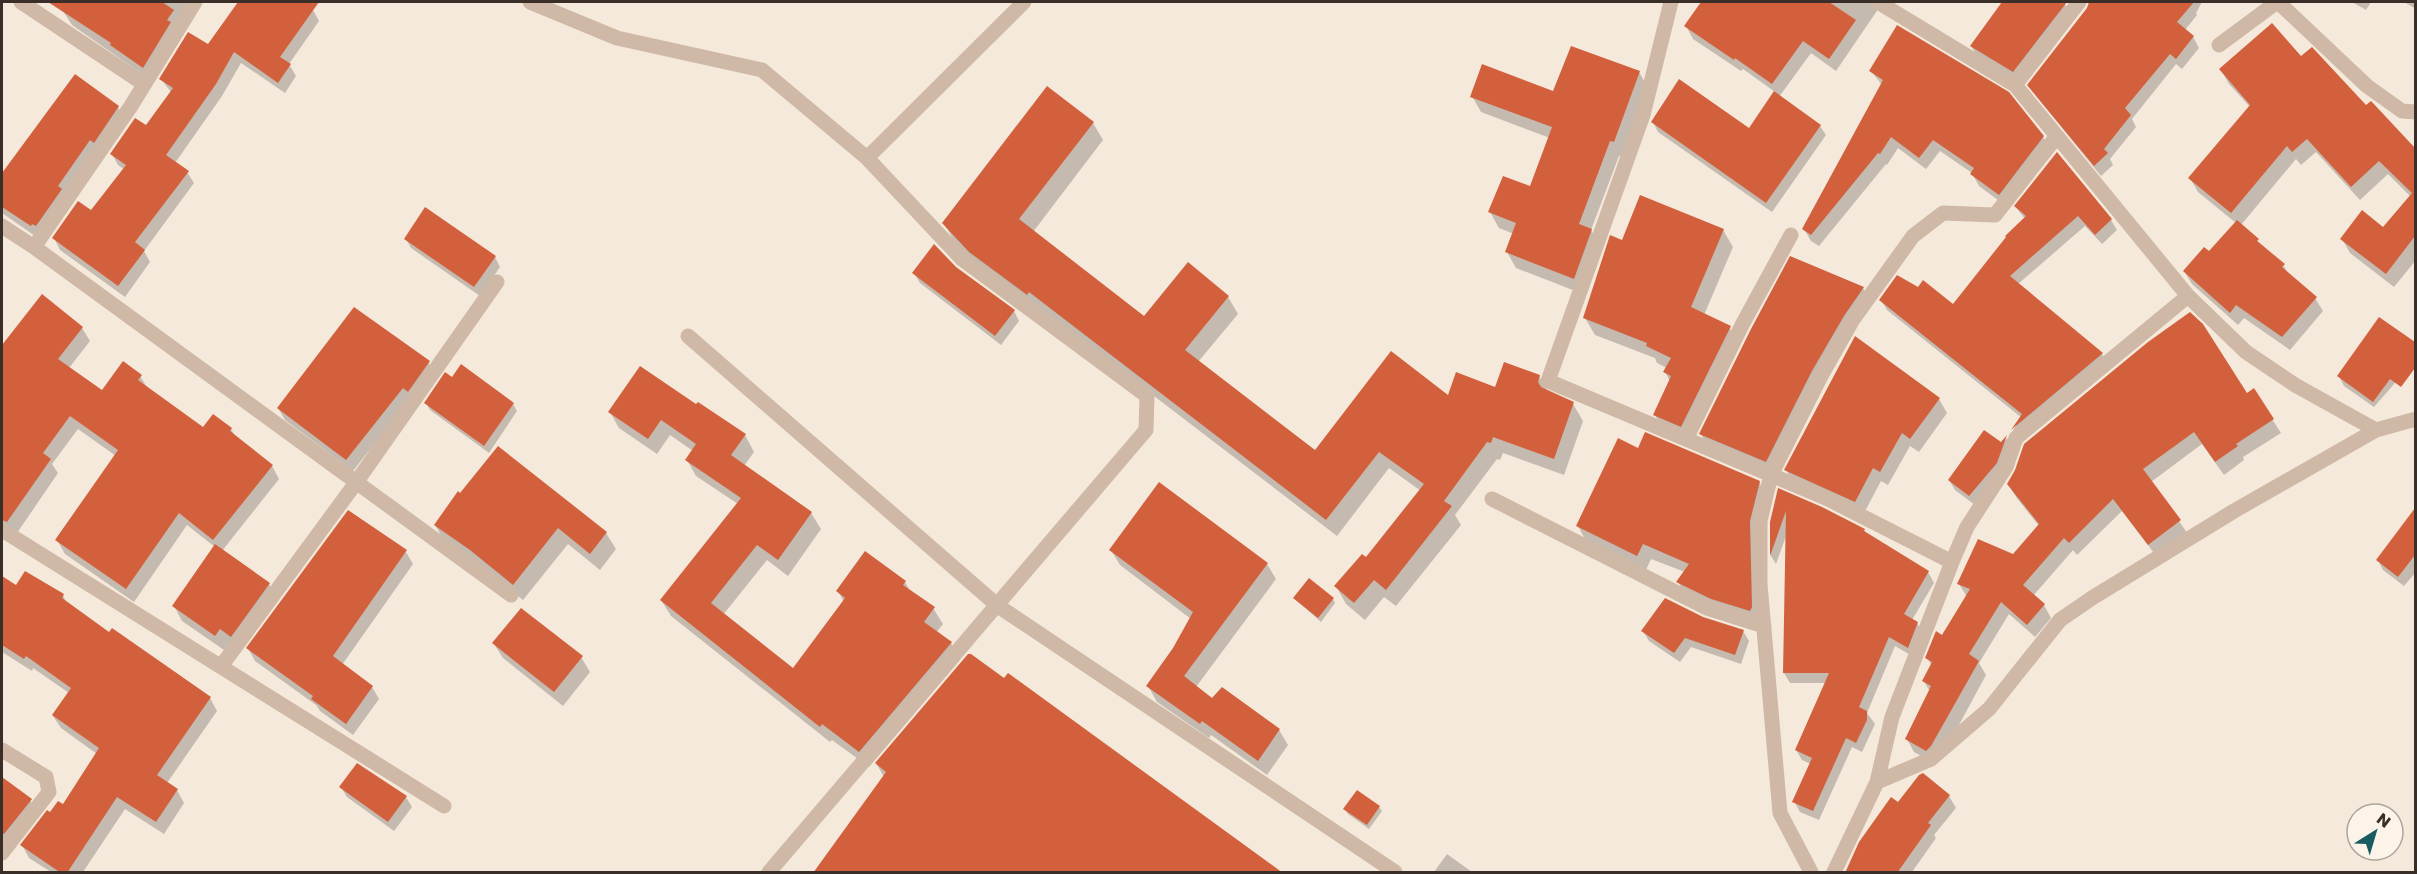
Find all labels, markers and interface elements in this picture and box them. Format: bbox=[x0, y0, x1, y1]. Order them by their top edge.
north arrow bbox=[2345, 802, 2405, 862]
text: N bbox=[2372, 808, 2395, 833]

